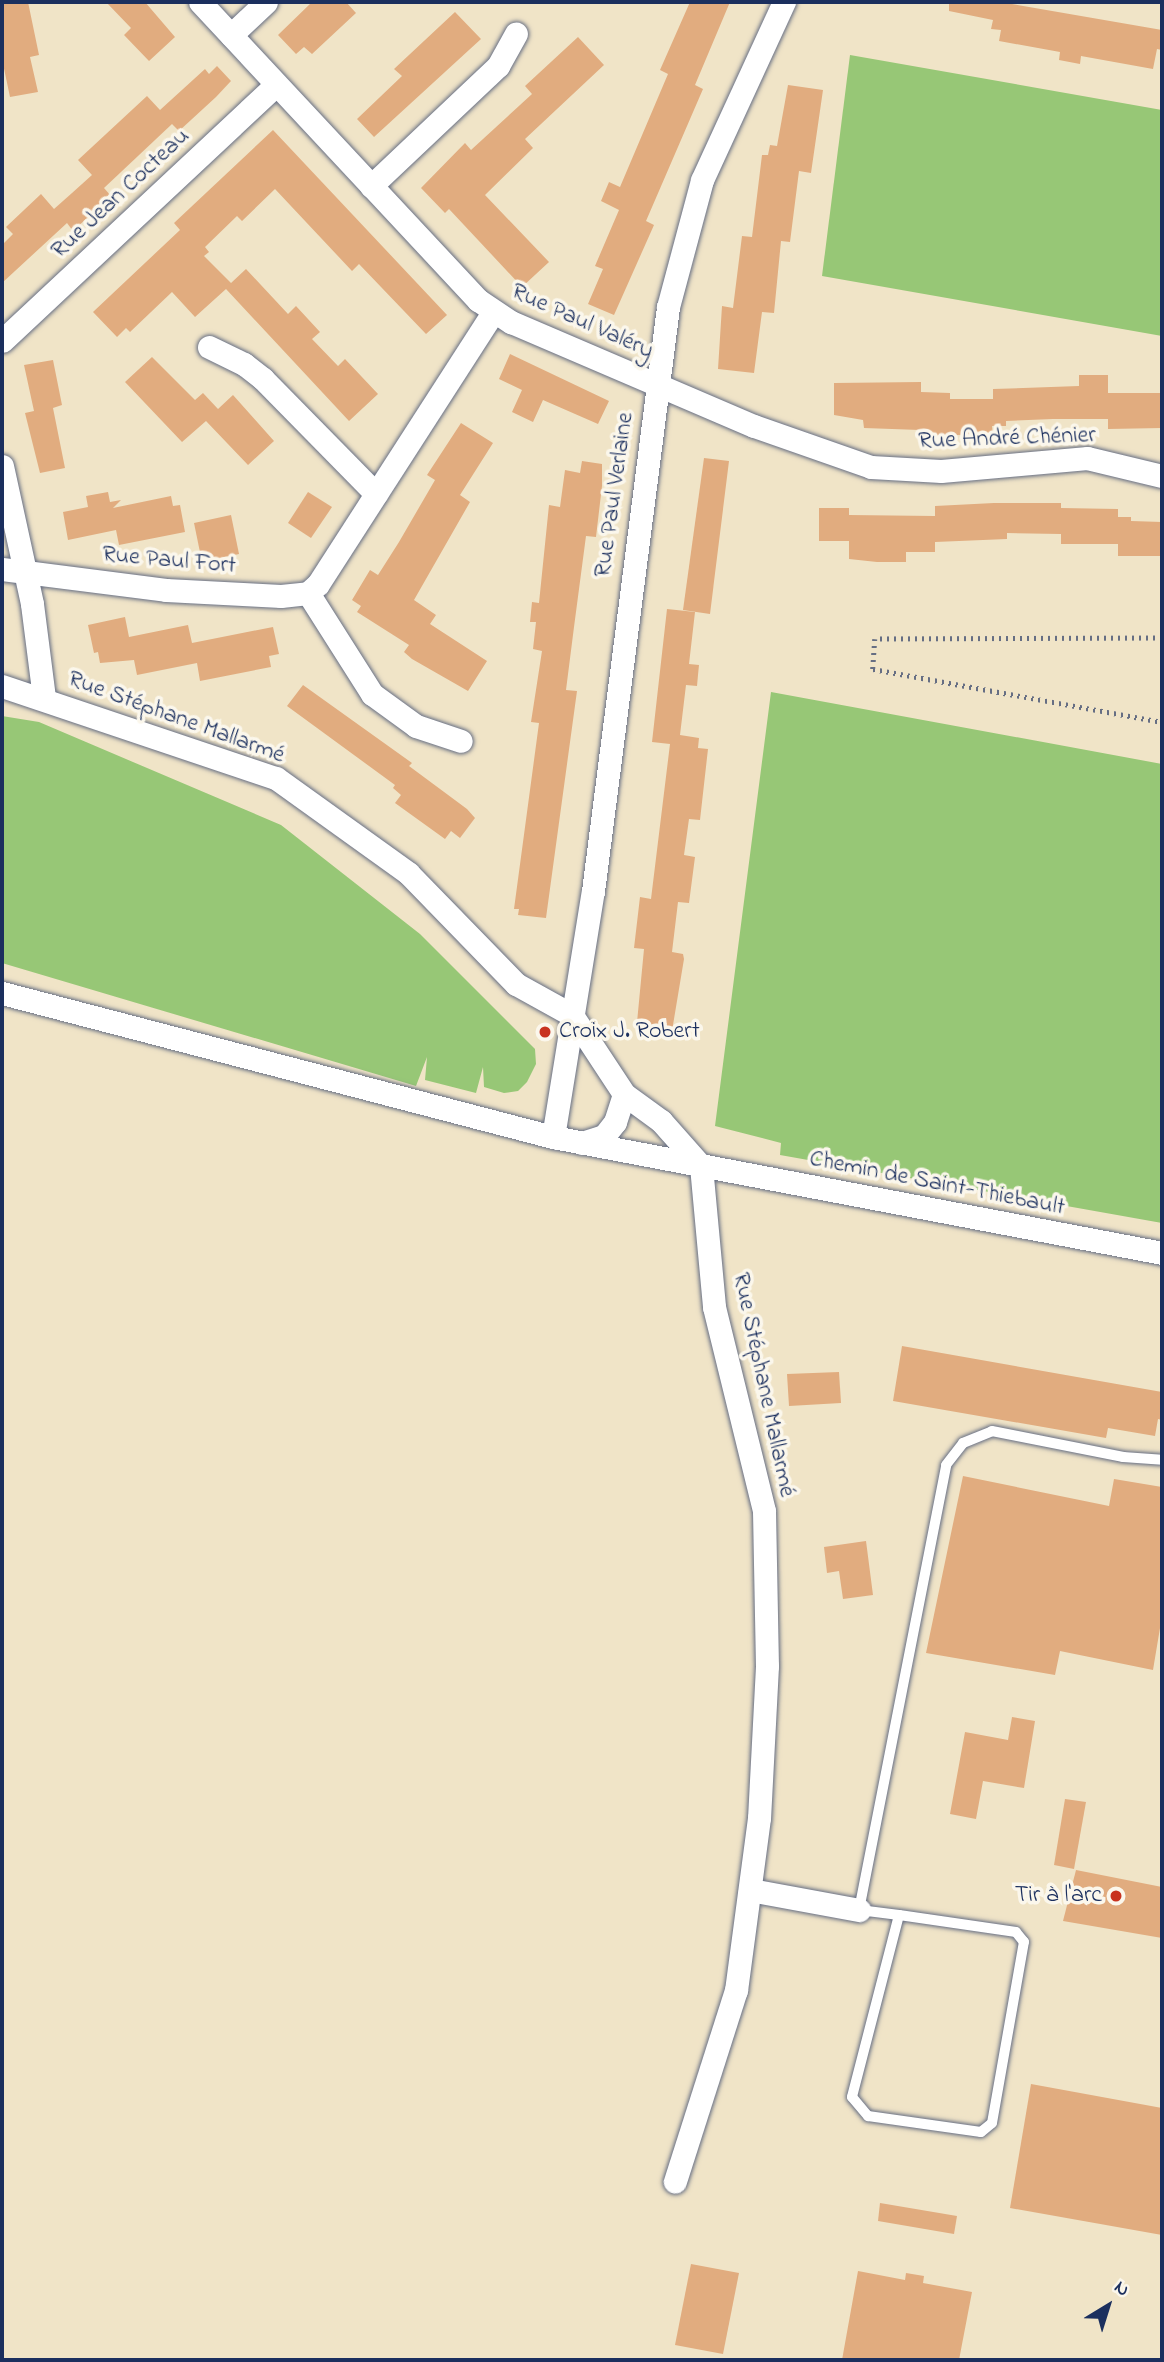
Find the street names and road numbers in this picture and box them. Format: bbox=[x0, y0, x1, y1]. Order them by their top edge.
street label: Rue Jean Cocteau bbox=[46, 123, 196, 265]
street label: Rue Paul Valéry bbox=[506, 278, 658, 366]
street label: Rue Paul Verlaine bbox=[589, 411, 641, 579]
street label: Rue André Chénier bbox=[918, 422, 1096, 456]
street label: Rue Paul Fort bbox=[101, 541, 237, 581]
street label: Rue Stéphane Mallarmé bbox=[64, 665, 288, 771]
street label: Chemin de Saint-Thiebault bbox=[807, 1145, 1067, 1223]
street label: Rue Stéphane Mallarmé bbox=[725, 1270, 801, 1500]

